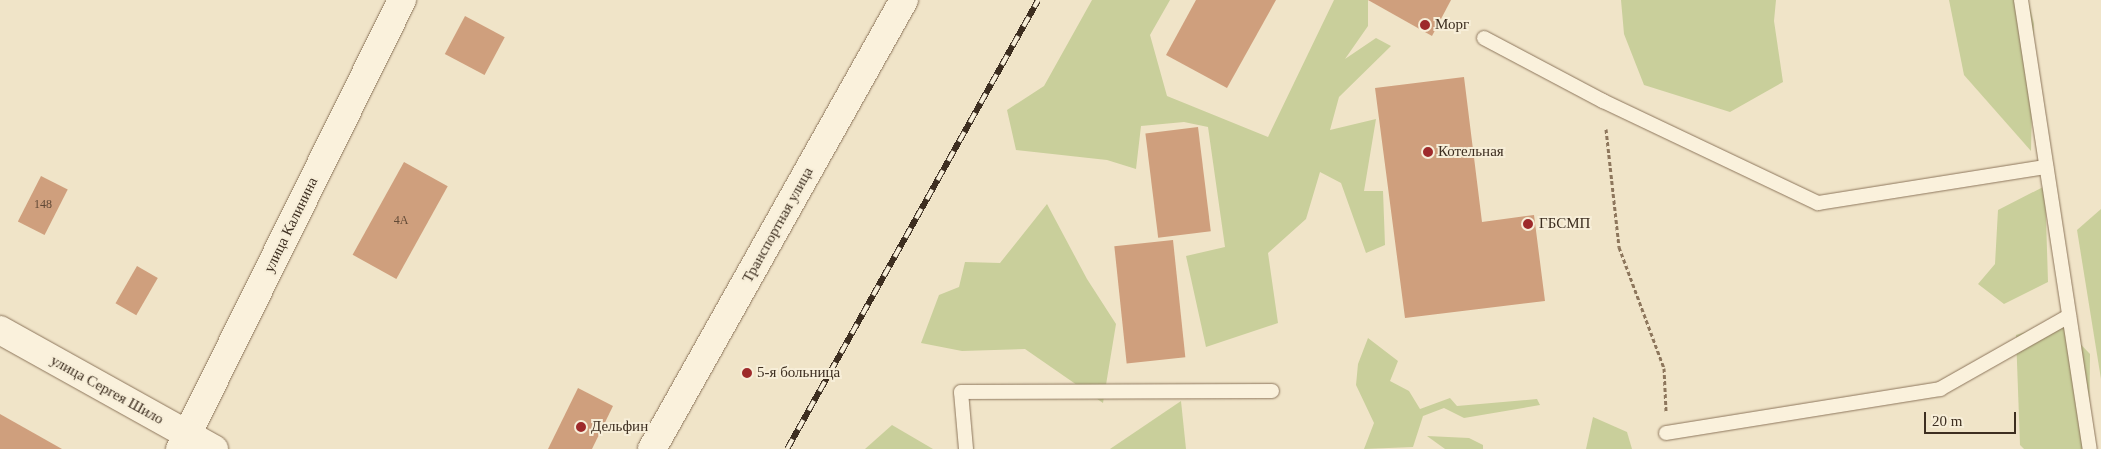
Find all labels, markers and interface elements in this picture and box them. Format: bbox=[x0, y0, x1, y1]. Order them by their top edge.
place label: Морг bbox=[1435, 16, 1469, 34]
marker: Морг bbox=[1419, 19, 1431, 31]
place label: Котельная bbox=[1438, 143, 1504, 161]
marker: Котельная bbox=[1422, 146, 1434, 158]
street label: Транспортная улица bbox=[739, 164, 817, 286]
street label: улица Калинина bbox=[260, 174, 322, 276]
house number: 148 bbox=[34, 198, 52, 212]
house number: 4А bbox=[394, 214, 408, 228]
place label: ГБСМП bbox=[1539, 215, 1590, 233]
marker: ГБСМП bbox=[1521, 217, 1535, 231]
street label: улица Сергея Шило bbox=[47, 351, 167, 429]
place label: 5-я больница bbox=[757, 364, 840, 382]
marker: 5-я больница bbox=[741, 367, 753, 379]
scale bar bbox=[1926, 402, 2018, 434]
text: 20 m bbox=[1932, 413, 1962, 429]
place label: Дельфин bbox=[591, 418, 648, 436]
marker: Дельфин bbox=[575, 421, 587, 433]

